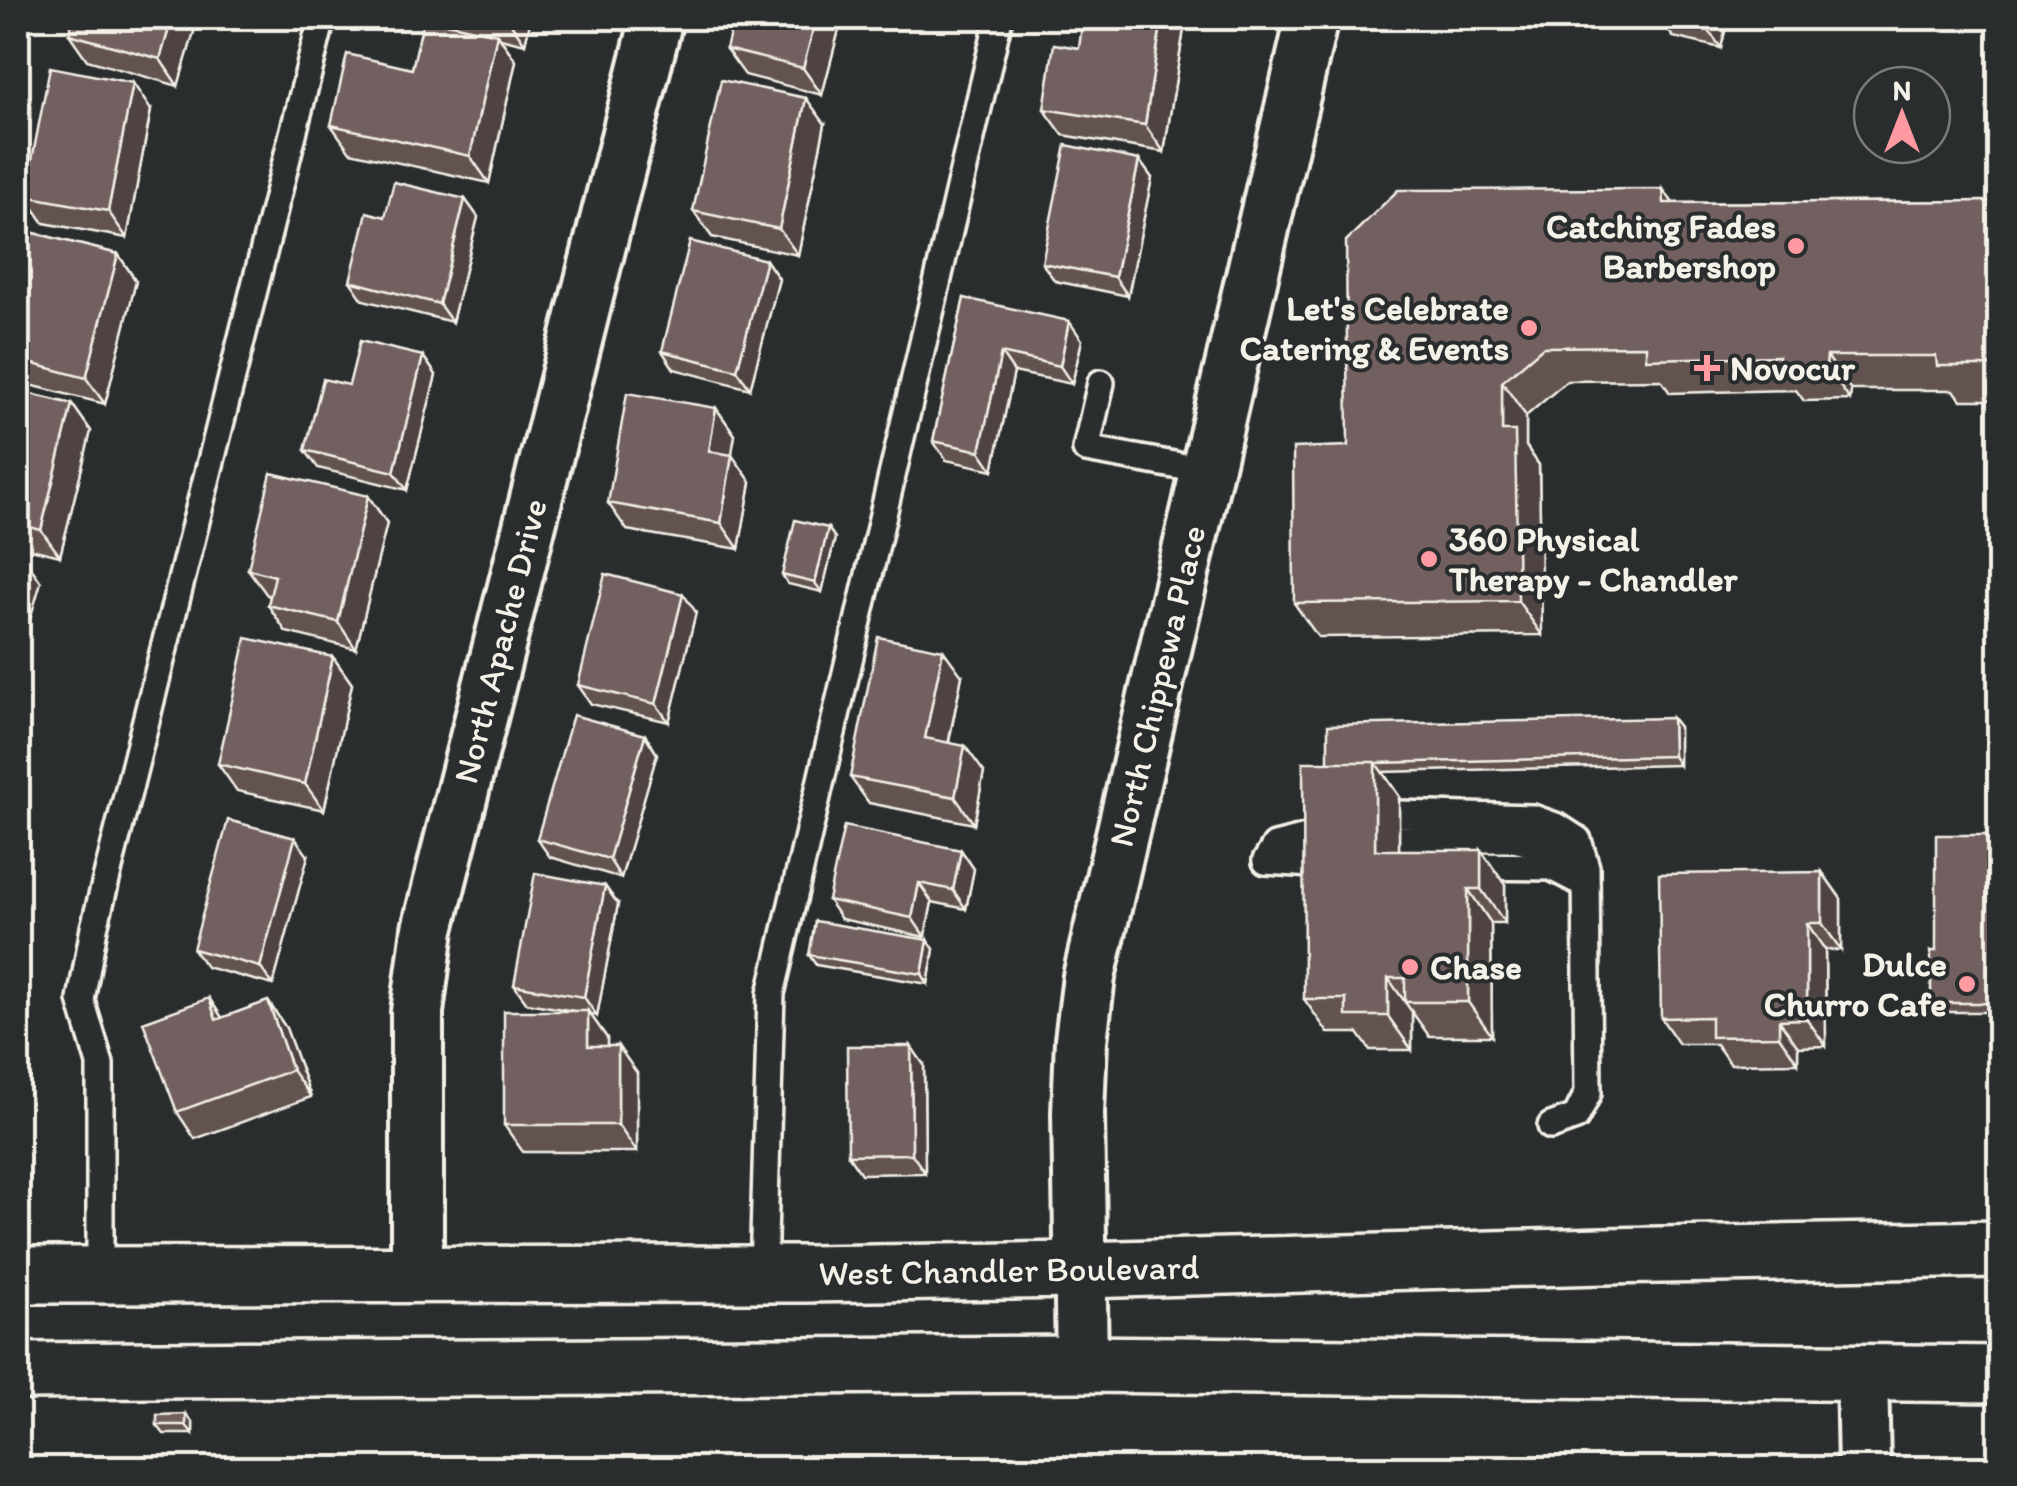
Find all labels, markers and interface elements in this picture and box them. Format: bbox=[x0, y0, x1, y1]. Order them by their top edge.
north arrow bbox=[1852, 65, 1952, 165]
text: N bbox=[1893, 73, 1911, 107]
place label: Catching Fades Barbershop bbox=[1546, 205, 1776, 287]
marker: Catching Fades Barbershop bbox=[1785, 235, 1807, 257]
place label: Let's Celebrate Catering & Events bbox=[1240, 287, 1509, 369]
marker: Let's Celebrate Catering & Events bbox=[1518, 317, 1540, 339]
place label: Novocur bbox=[1730, 347, 1856, 389]
marker: Novocur bbox=[1694, 355, 1720, 381]
street label: North Apache Drive bbox=[444, 494, 556, 788]
place label: 360 Physical Therapy - Chandler bbox=[1448, 518, 1739, 600]
street label: North Chippewa Place bbox=[1100, 521, 1214, 851]
marker: 360 Physical Therapy - Chandler bbox=[1418, 548, 1440, 570]
place label: Dulce Churro Cafe bbox=[1764, 943, 1947, 1025]
place label: Chase bbox=[1430, 946, 1522, 988]
marker: Chase bbox=[1399, 956, 1421, 978]
marker: Dulce Churro Cafe bbox=[1956, 973, 1978, 995]
street label: West Chandler Boulevard bbox=[818, 1246, 1200, 1294]

